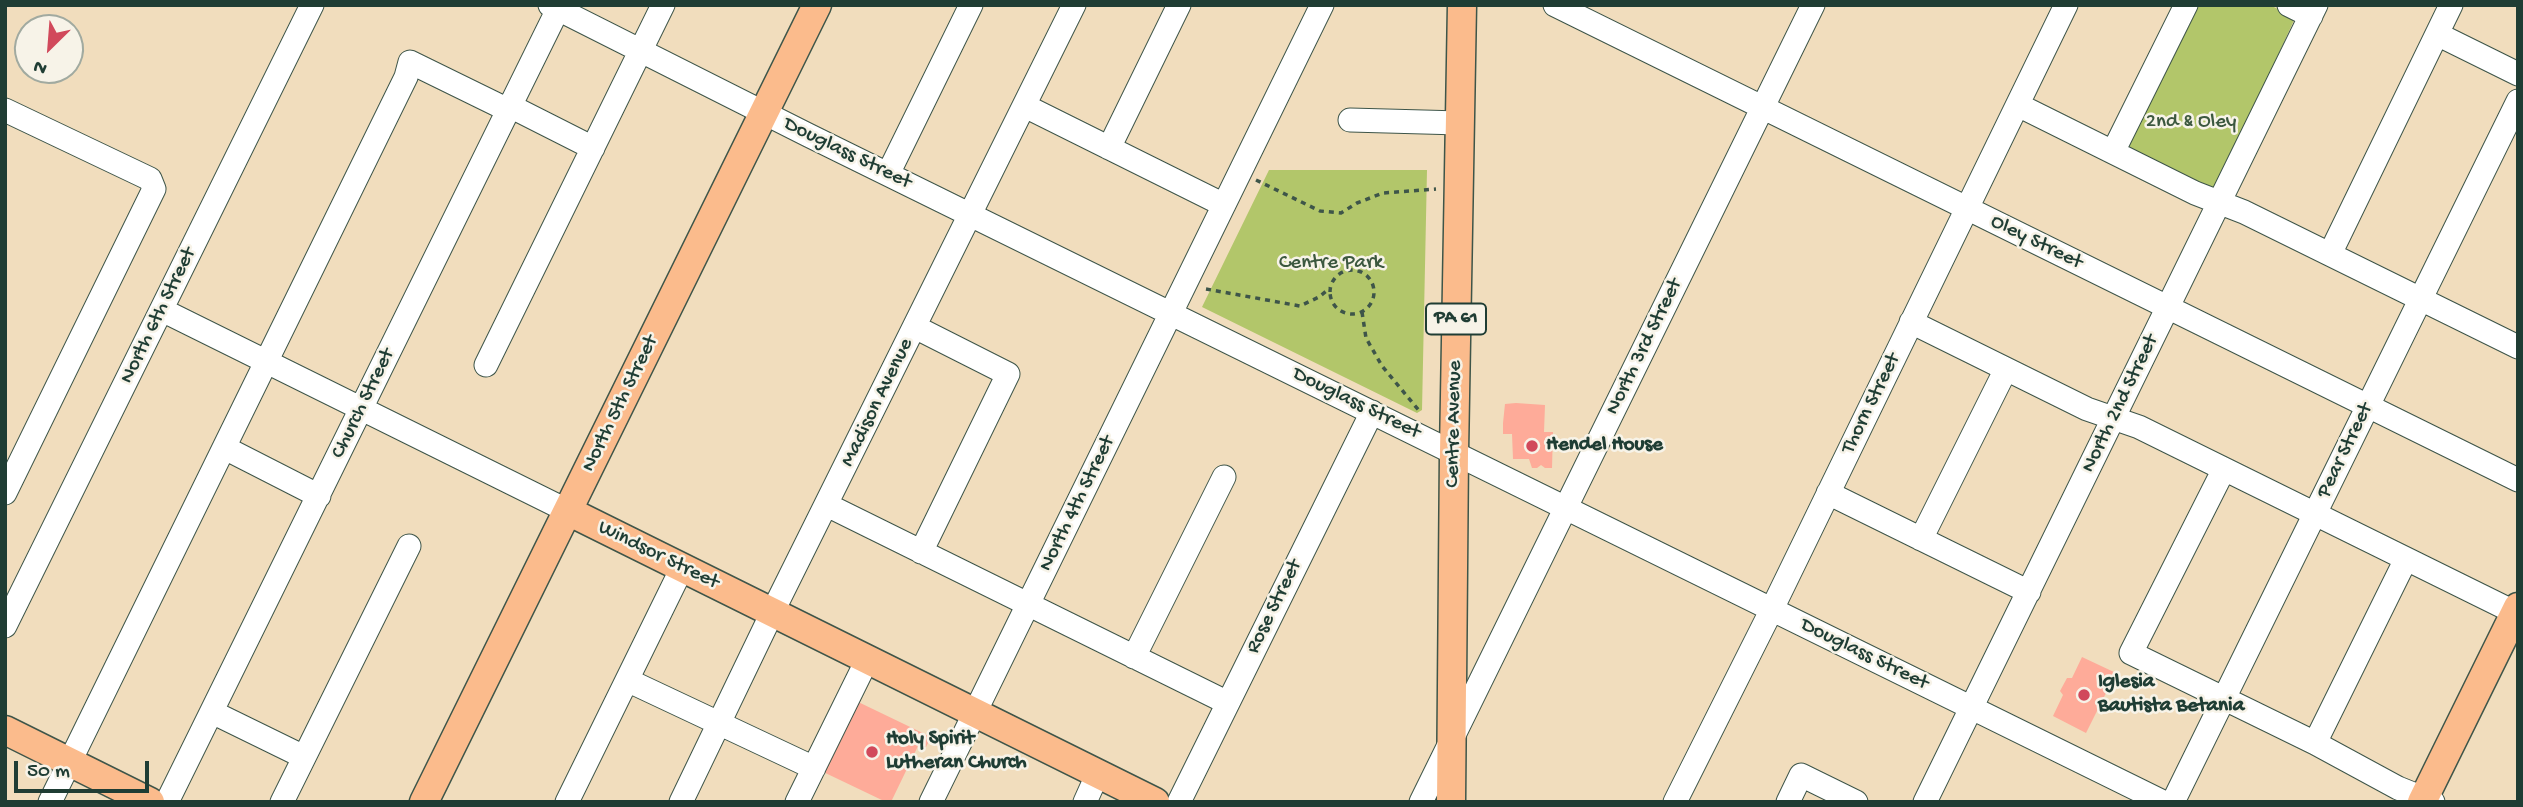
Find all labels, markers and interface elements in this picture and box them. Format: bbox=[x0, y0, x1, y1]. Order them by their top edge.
north arrow bbox=[14, 14, 84, 84]
text: N bbox=[30, 54, 51, 80]
park label: 2nd & Oley bbox=[2146, 110, 2236, 136]
street label: Douglass Street bbox=[779, 112, 915, 196]
street label: Oley Street bbox=[1986, 210, 2086, 276]
street label: North 6th Street bbox=[115, 244, 203, 388]
park label: Centre Park bbox=[1279, 251, 1383, 277]
street label: North 3rd Street bbox=[1601, 275, 1689, 419]
road number: PA 61 bbox=[1426, 304, 1486, 334]
street label: North 2nd Street bbox=[2077, 331, 2165, 477]
street label: North 5th Street bbox=[577, 332, 665, 476]
street label: Madison Avenue bbox=[836, 335, 920, 471]
street label: Church Street bbox=[327, 345, 401, 463]
street label: Thorn Street bbox=[1837, 350, 1907, 458]
street label: Centre Avenue bbox=[1441, 360, 1469, 488]
street label: Douglass Street bbox=[1288, 362, 1424, 446]
street label: Pear Street bbox=[2312, 399, 2380, 503]
street label: North 4th Street bbox=[1034, 432, 1122, 576]
place label: Hendel House bbox=[1546, 433, 1663, 459]
marker: Hendel House bbox=[1524, 438, 1540, 454]
street label: Windsor Street bbox=[593, 516, 723, 596]
street label: Rose Street bbox=[1241, 556, 1309, 658]
street label: Douglass Street bbox=[1796, 613, 1932, 697]
place label: Iglesia Bautista Betania bbox=[2098, 670, 2244, 720]
marker: Iglesia Bautista Betania bbox=[2076, 687, 2092, 703]
place label: Holy Spirit Lutheran Church bbox=[886, 727, 1027, 777]
marker: Holy Spirit Lutheran Church bbox=[864, 744, 880, 760]
scale bar bbox=[18, 748, 152, 792]
text: 50 m bbox=[27, 760, 70, 785]

